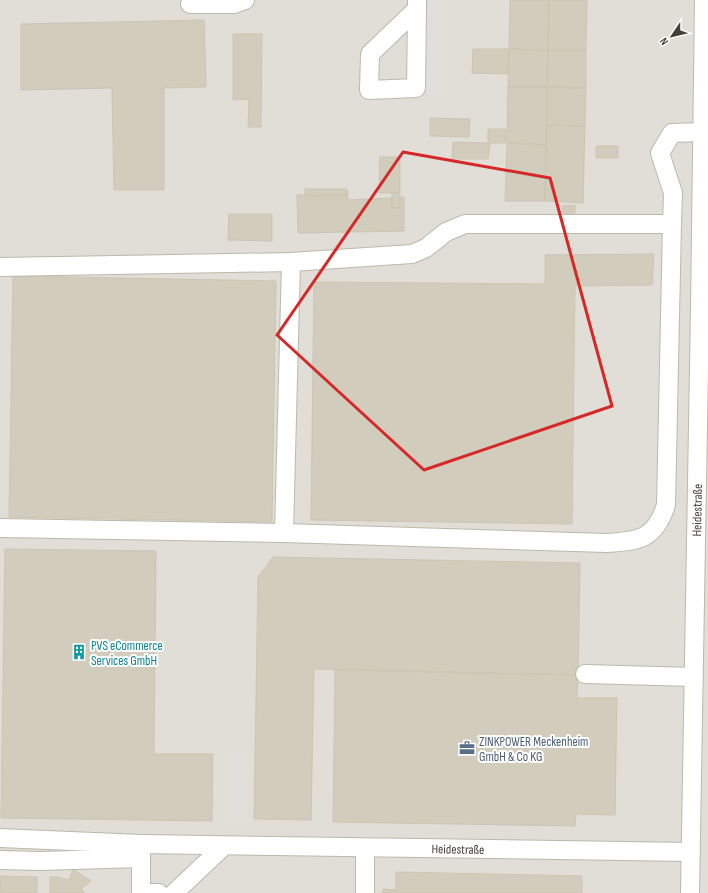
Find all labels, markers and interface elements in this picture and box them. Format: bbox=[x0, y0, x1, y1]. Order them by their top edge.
north arrow bbox=[652, 16, 692, 56]
text: N bbox=[657, 35, 671, 48]
street label: Heidestraße bbox=[689, 484, 706, 537]
place label: PVS eCommerce Services GmbH bbox=[91, 638, 163, 669]
building icon: PVS eCommerce Services GmbH bbox=[70, 643, 88, 661]
place label: ZINKPOWER Meckenheim GmbH & Co KG bbox=[479, 734, 588, 765]
office icon: ZINKPOWER Meckenheim GmbH & Co KG bbox=[458, 739, 476, 757]
street label: Heidestraße bbox=[431, 841, 484, 858]

